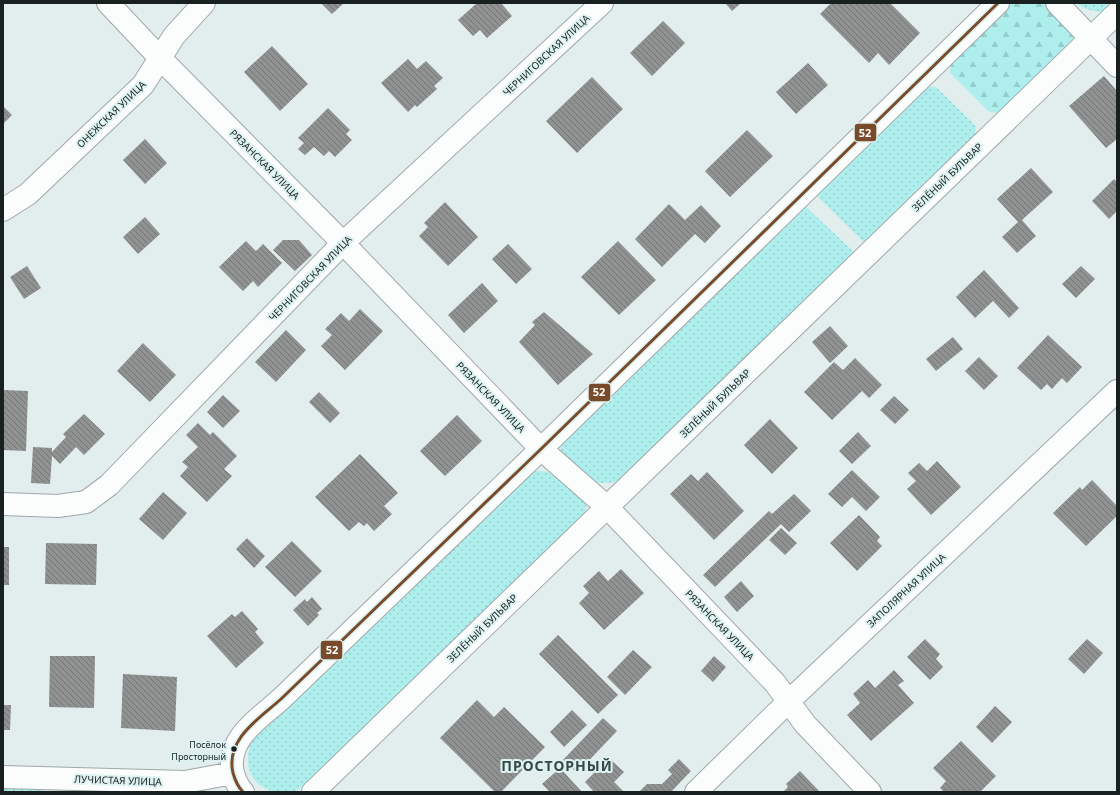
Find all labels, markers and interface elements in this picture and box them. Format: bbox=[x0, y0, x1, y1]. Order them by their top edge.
street label: ЧЕРНИГОВСКАЯ УЛИЦА bbox=[500, 11, 593, 99]
street label: ОНЕЖСКАЯ УЛИЦА bbox=[73, 77, 149, 151]
line badge: 52 bbox=[854, 123, 877, 142]
text: 52 bbox=[859, 125, 871, 140]
street label: РЯЗАНСКАЯ УЛИЦА bbox=[227, 126, 303, 202]
street label: ЗЕЛЁНЫЙ БУЛЬВАР bbox=[909, 140, 985, 214]
street label: ЧЕРНИГОВСКАЯ УЛИЦА bbox=[265, 232, 355, 324]
street label: РЯЗАНСКАЯ УЛИЦА bbox=[453, 358, 529, 436]
street label: ЗЕЛЁНЫЙ БУЛЬВАР bbox=[677, 366, 753, 440]
line badge: 52 bbox=[588, 383, 611, 402]
text: 52 bbox=[593, 384, 605, 399]
street label: ЗАПОЛЯРНАЯ УЛИЦА bbox=[864, 549, 949, 630]
street label: РЯЗАНСКАЯ УЛИЦА bbox=[682, 586, 758, 664]
street label: ЗЕЛЁНЫЙ БУЛЬВАР bbox=[444, 591, 520, 665]
line badge: 52 bbox=[320, 640, 343, 660]
text: 52 bbox=[326, 642, 338, 657]
place label: Посёлок Просторный bbox=[171, 738, 226, 763]
marker: Посёлок Просторный bbox=[229, 744, 239, 754]
district label: ПРОСТОРНЫЙ bbox=[501, 756, 613, 775]
street label: ЛУЧИСТАЯ УЛИЦА bbox=[74, 771, 163, 789]

